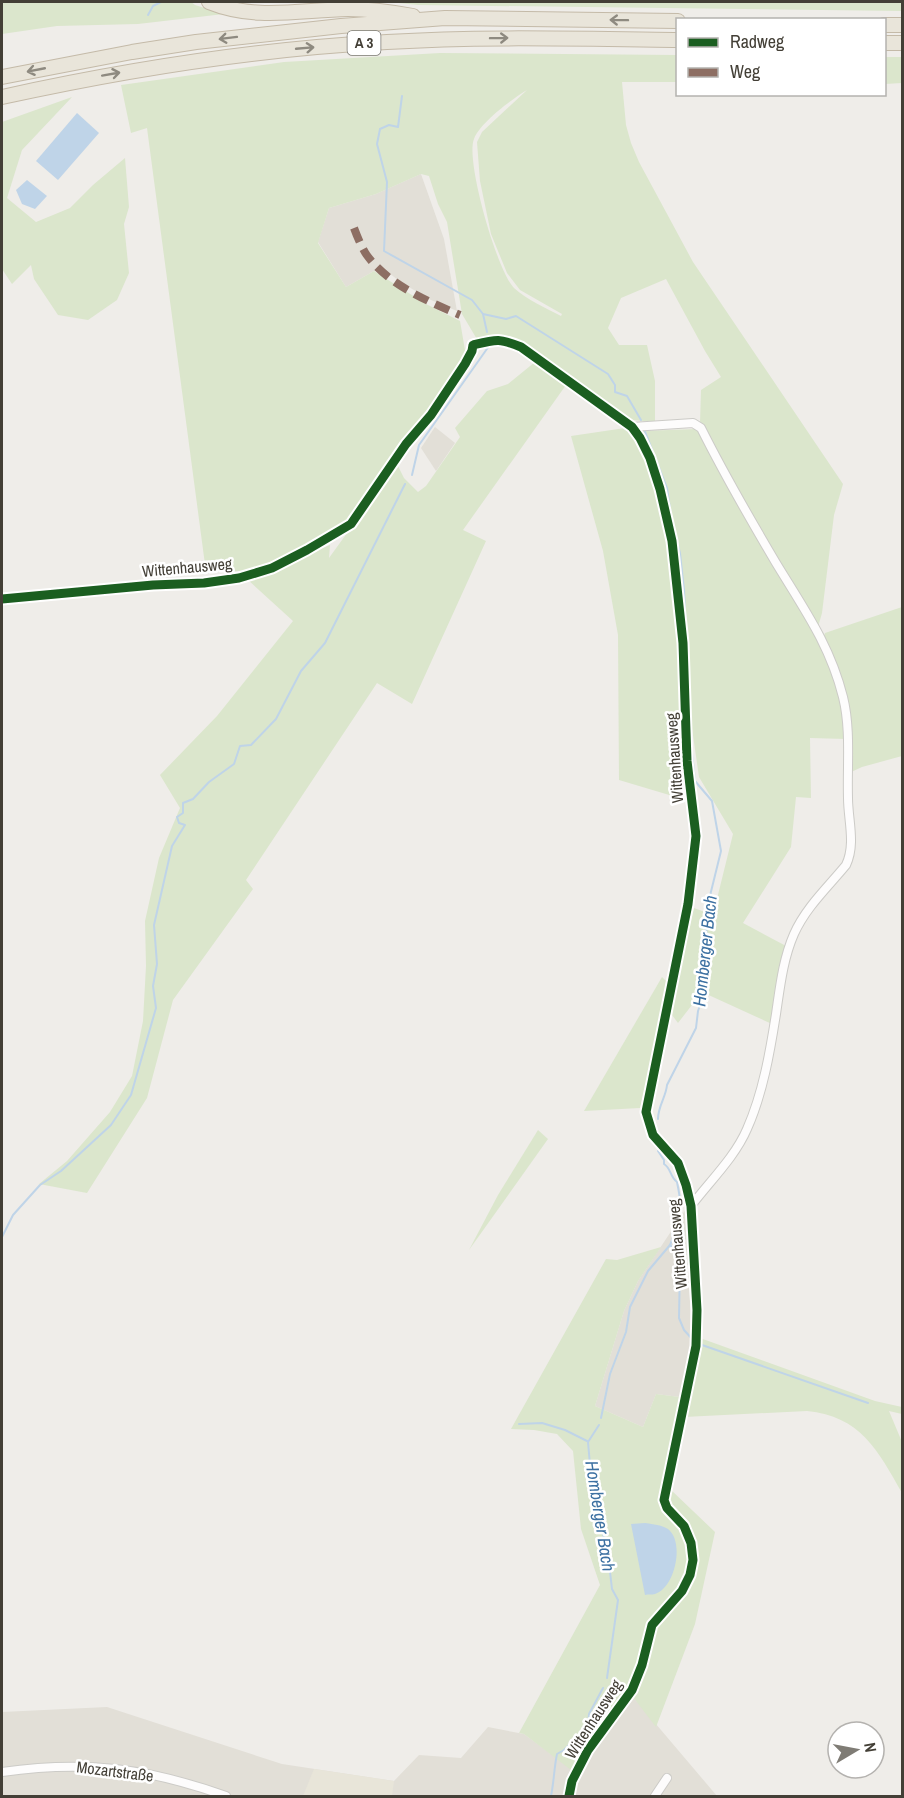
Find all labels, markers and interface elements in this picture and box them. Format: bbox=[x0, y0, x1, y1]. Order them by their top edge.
one-way arrow bbox=[610, 14, 630, 26]
legend bbox=[676, 18, 886, 96]
text: Radweg bbox=[730, 29, 785, 54]
road number: A 3 bbox=[348, 31, 380, 55]
one-way arrow bbox=[219, 32, 238, 43]
one-way arrow bbox=[489, 33, 509, 44]
one-way arrow bbox=[294, 42, 314, 53]
text: Weg bbox=[730, 59, 761, 84]
one-way arrow bbox=[26, 65, 46, 76]
one-way arrow bbox=[101, 68, 121, 79]
street label: Wittenhausweg bbox=[141, 552, 234, 582]
street label: Wittenhausweg bbox=[660, 711, 688, 804]
water label: Homberger Bach bbox=[686, 894, 723, 1008]
street label: Wittenhausweg bbox=[662, 1197, 692, 1290]
water label: Homberger Bach bbox=[579, 1459, 622, 1573]
street label: Wittenhausweg bbox=[559, 1674, 627, 1763]
north arrow bbox=[826, 1720, 886, 1780]
text: N bbox=[859, 1741, 882, 1754]
street label: Mozartstraße bbox=[75, 1755, 155, 1787]

